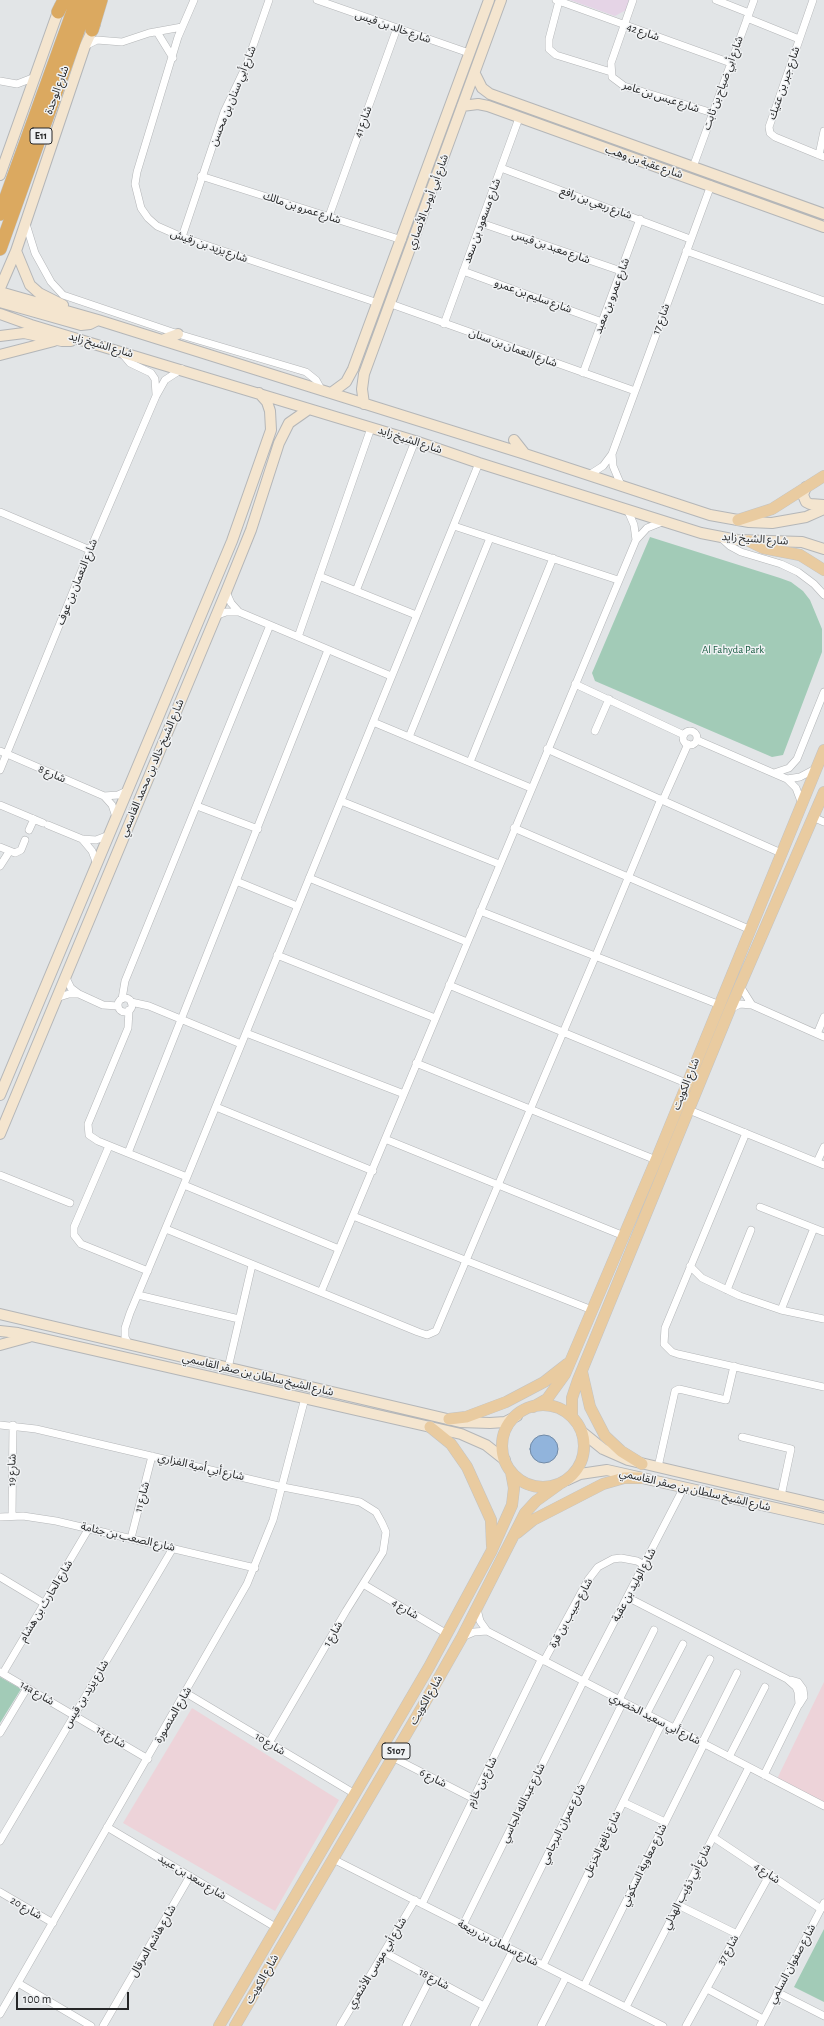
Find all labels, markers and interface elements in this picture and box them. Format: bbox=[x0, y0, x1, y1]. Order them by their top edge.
street label: شارع خالد بن قيس bbox=[353, 8, 433, 46]
street label: شارع 42 bbox=[625, 20, 661, 44]
street label: شارع أبي ضياح بن ثابت bbox=[700, 34, 746, 132]
street label: شارع أبي سنان بن محسن bbox=[207, 44, 259, 148]
street label: شارع جبر بن عتيك bbox=[765, 45, 803, 121]
street label: شارع الوحدة bbox=[42, 64, 72, 116]
street label: شارع عبس بن عامر bbox=[621, 78, 701, 116]
street label: شارع 41 bbox=[351, 105, 375, 139]
road number: E11 bbox=[30, 128, 52, 144]
street label: شارع عقبة بن وهب bbox=[603, 143, 685, 181]
street label: شارع أبي أيوب الأنصاري bbox=[405, 153, 451, 251]
street label: شارع مسعود بن سعد bbox=[461, 177, 503, 265]
street label: شارع ربعي بن رافع bbox=[558, 184, 634, 222]
street label: شارع عمرو بن مالك bbox=[261, 189, 343, 227]
street label: شارع يزيد بن رقيش bbox=[169, 227, 249, 265]
street label: شارع معبد بن قيس bbox=[510, 227, 592, 267]
street label: شارع عمرو بن معبد bbox=[591, 256, 633, 336]
street label: شارع سليم بن عمرو bbox=[493, 276, 573, 316]
street label: شارع 17 bbox=[649, 302, 673, 336]
street label: شارع النعمان بن سنان bbox=[467, 326, 559, 370]
street label: شارع الشيخ زايد bbox=[67, 329, 135, 361]
street label: شارع الشيخ زايد bbox=[376, 423, 444, 457]
street label: شارع الشيخ زايد bbox=[721, 530, 789, 548]
street label: شارع النعمان بن عوف bbox=[54, 537, 100, 627]
park label: Al Fahyda Park bbox=[702, 643, 764, 657]
street label: شارع الشيخ خالد بن محمد القاسمي bbox=[117, 697, 187, 839]
street label: شارع 8 bbox=[36, 762, 68, 786]
street label: شارع الكويت bbox=[670, 1056, 702, 1112]
street label: شارع الشيخ سلطان بن صقر القاسمي bbox=[181, 1351, 335, 1399]
street label: شارع أبي أمية الفزاري bbox=[156, 1451, 246, 1483]
street label: شارع 19 bbox=[5, 1454, 19, 1486]
street label: شارع الشيخ سلطان بن صقر القاسمي bbox=[618, 1466, 772, 1514]
street label: شارع 11 bbox=[132, 1480, 152, 1514]
street label: شارع الصعب بن جثامة bbox=[80, 1520, 176, 1554]
street label: شارع الوليد بن عقبة bbox=[609, 1546, 659, 1624]
street label: شارع الحارث بن هشام bbox=[16, 1558, 76, 1644]
street label: شارع حبيب بن قرة bbox=[546, 1576, 596, 1650]
street label: شارع 4 bbox=[389, 1596, 421, 1622]
street label: شارع 1 bbox=[321, 1619, 345, 1649]
street label: شارع يزيد بن قيس bbox=[60, 1657, 112, 1731]
street label: شارع الكويت bbox=[407, 1673, 445, 1727]
street label: 14a شارع bbox=[18, 1678, 56, 1708]
street label: شارع المنصورة bbox=[152, 1685, 194, 1745]
street label: شارع أبي سعيد الخضري bbox=[607, 1690, 703, 1748]
street label: شارع 14 bbox=[94, 1723, 128, 1751]
street label: شارع 10 bbox=[253, 1730, 287, 1758]
road number: S107 bbox=[382, 1743, 410, 1759]
street label: شارع بن خازم bbox=[464, 1755, 500, 1809]
street label: شارع عبدالله الجاسي bbox=[498, 1761, 548, 1845]
street label: شارع 6 bbox=[417, 1766, 449, 1790]
street label: شارع عمران البرجامي bbox=[538, 1782, 588, 1866]
street label: شارع نافع الخزعل bbox=[580, 1809, 624, 1879]
street label: شارع معاوية السكوني bbox=[618, 1822, 670, 1908]
street label: شارع أبي ذؤيب الهذلي bbox=[660, 1842, 714, 1932]
street label: شارع سعد بن عبيد bbox=[155, 1851, 229, 1903]
street label: شارع 4 bbox=[751, 1860, 783, 1886]
street label: شارع 20 bbox=[8, 1894, 44, 1922]
street label: شارع هاشم المرقال bbox=[127, 1903, 179, 1979]
street label: شارع أبي موسى الأشعري bbox=[344, 1915, 410, 2011]
street label: شارع سلمان بن ربيعة bbox=[455, 1917, 541, 1969]
street label: شارع صفوان السلمي bbox=[765, 1922, 819, 2006]
street label: شارع 37 bbox=[714, 1933, 742, 1967]
street label: شارع الكويت bbox=[243, 1952, 281, 2006]
street label: شارع 18 bbox=[417, 1966, 451, 1992]
scale bar bbox=[18, 1984, 131, 2010]
text: 100 m bbox=[23, 1993, 51, 2005]

